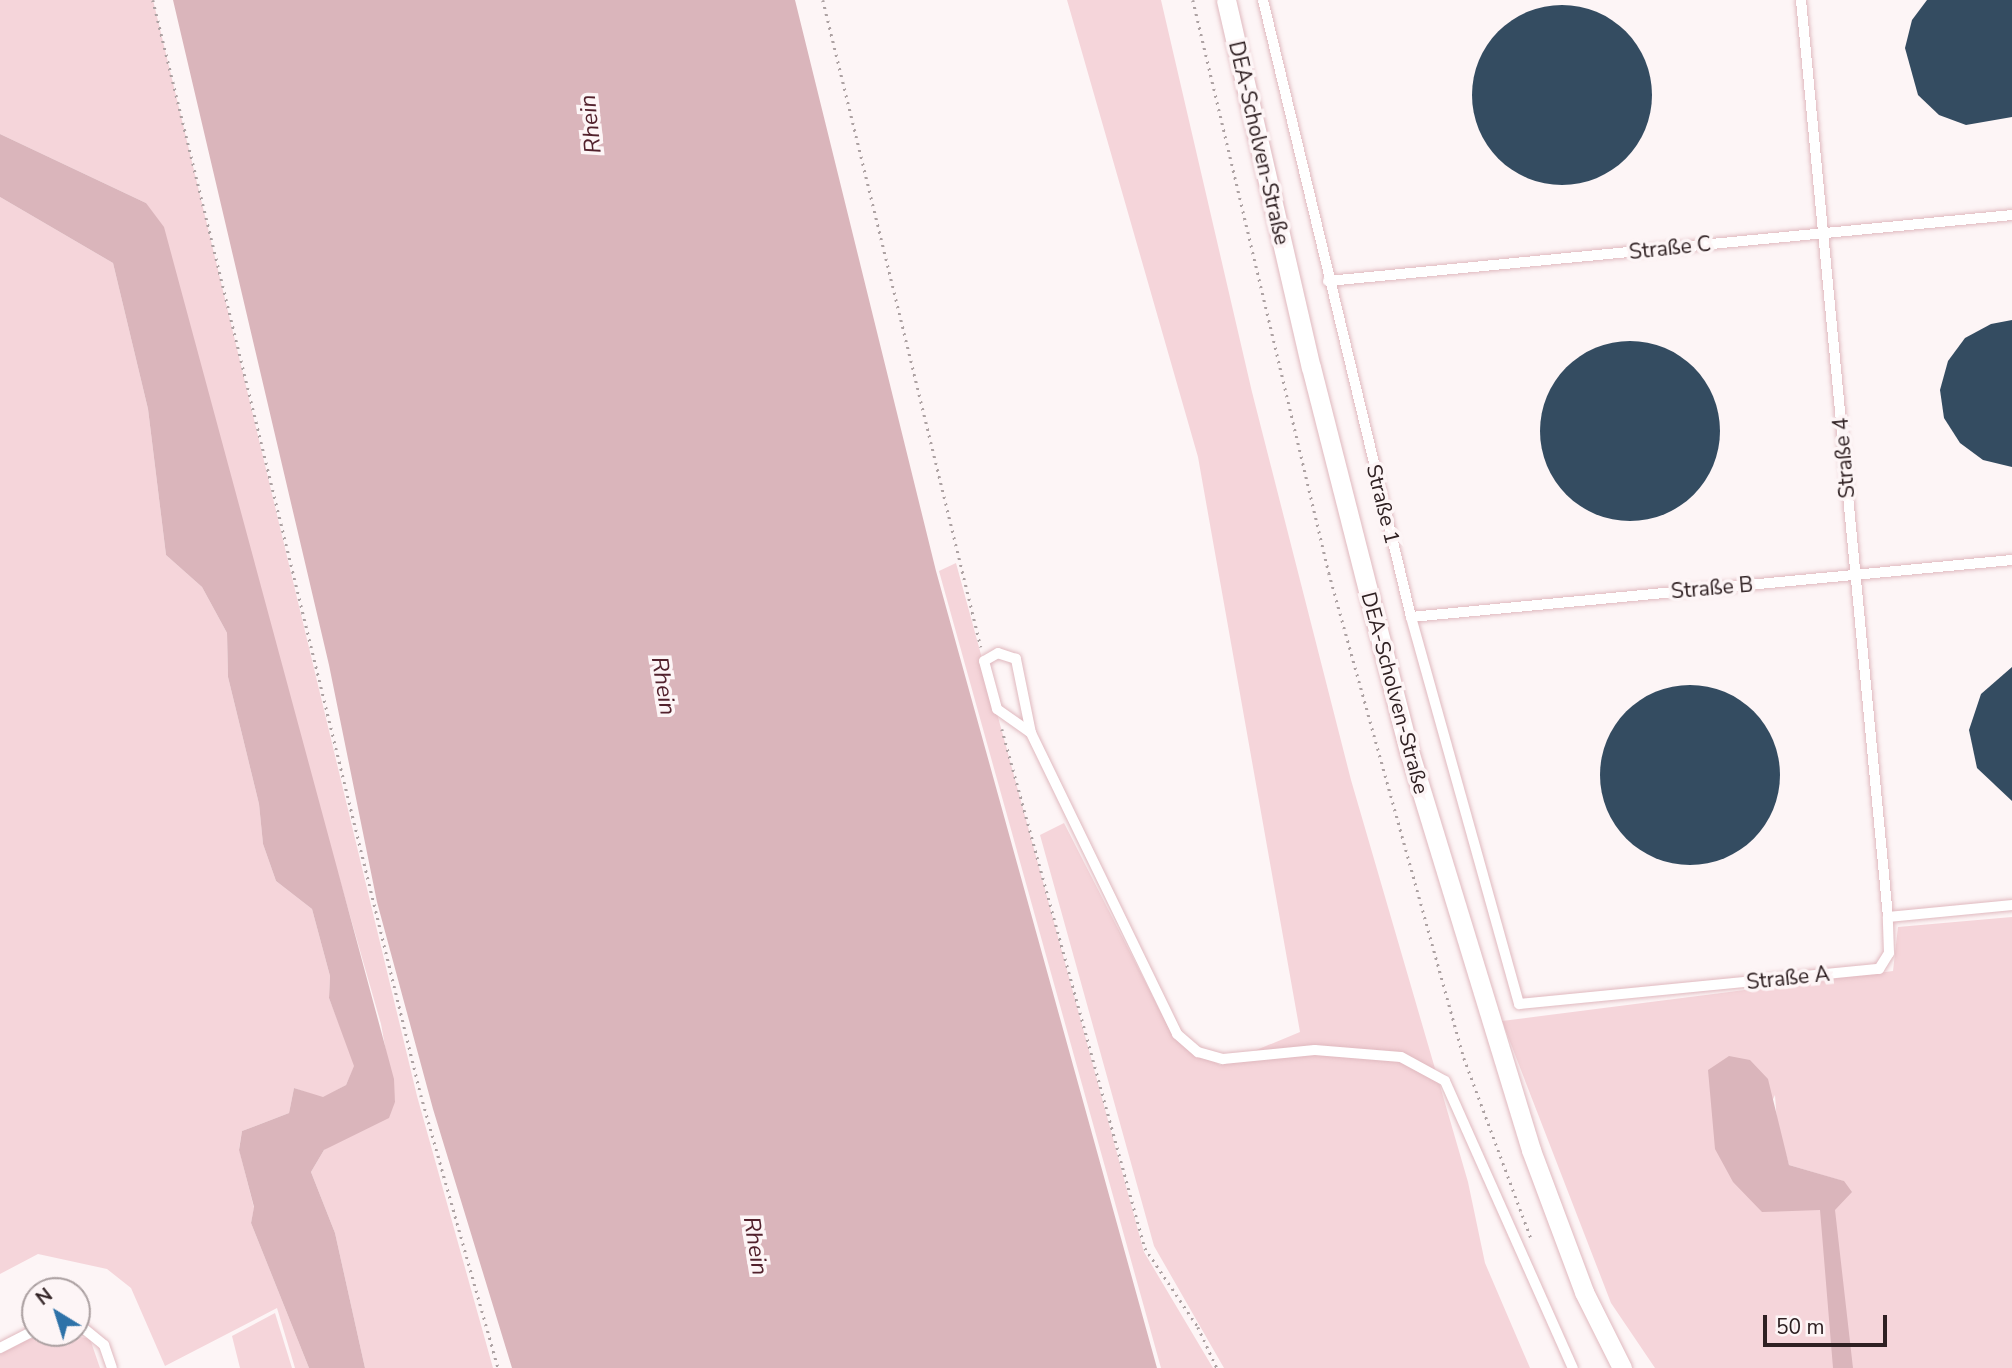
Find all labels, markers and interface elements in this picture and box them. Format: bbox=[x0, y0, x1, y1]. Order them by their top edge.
street label: DEA-Scholven-Straße bbox=[1223, 39, 1295, 247]
water label: Rhein bbox=[574, 93, 608, 155]
street label: Straße C bbox=[1628, 231, 1712, 265]
street label: Straße 4 bbox=[1828, 417, 1860, 499]
street label: Straße 1 bbox=[1361, 462, 1405, 546]
street label: Straße B bbox=[1670, 572, 1754, 604]
street label: DEA-Scholven-Straße bbox=[1356, 589, 1434, 797]
water label: Rhein bbox=[645, 655, 681, 717]
street label: Straße A bbox=[1745, 961, 1831, 995]
water label: Rhein bbox=[737, 1215, 773, 1277]
north arrow bbox=[21, 1277, 91, 1347]
text: N bbox=[31, 1282, 58, 1312]
scale bar bbox=[1767, 1302, 1891, 1346]
text: 50 m bbox=[1776, 1313, 1825, 1341]

